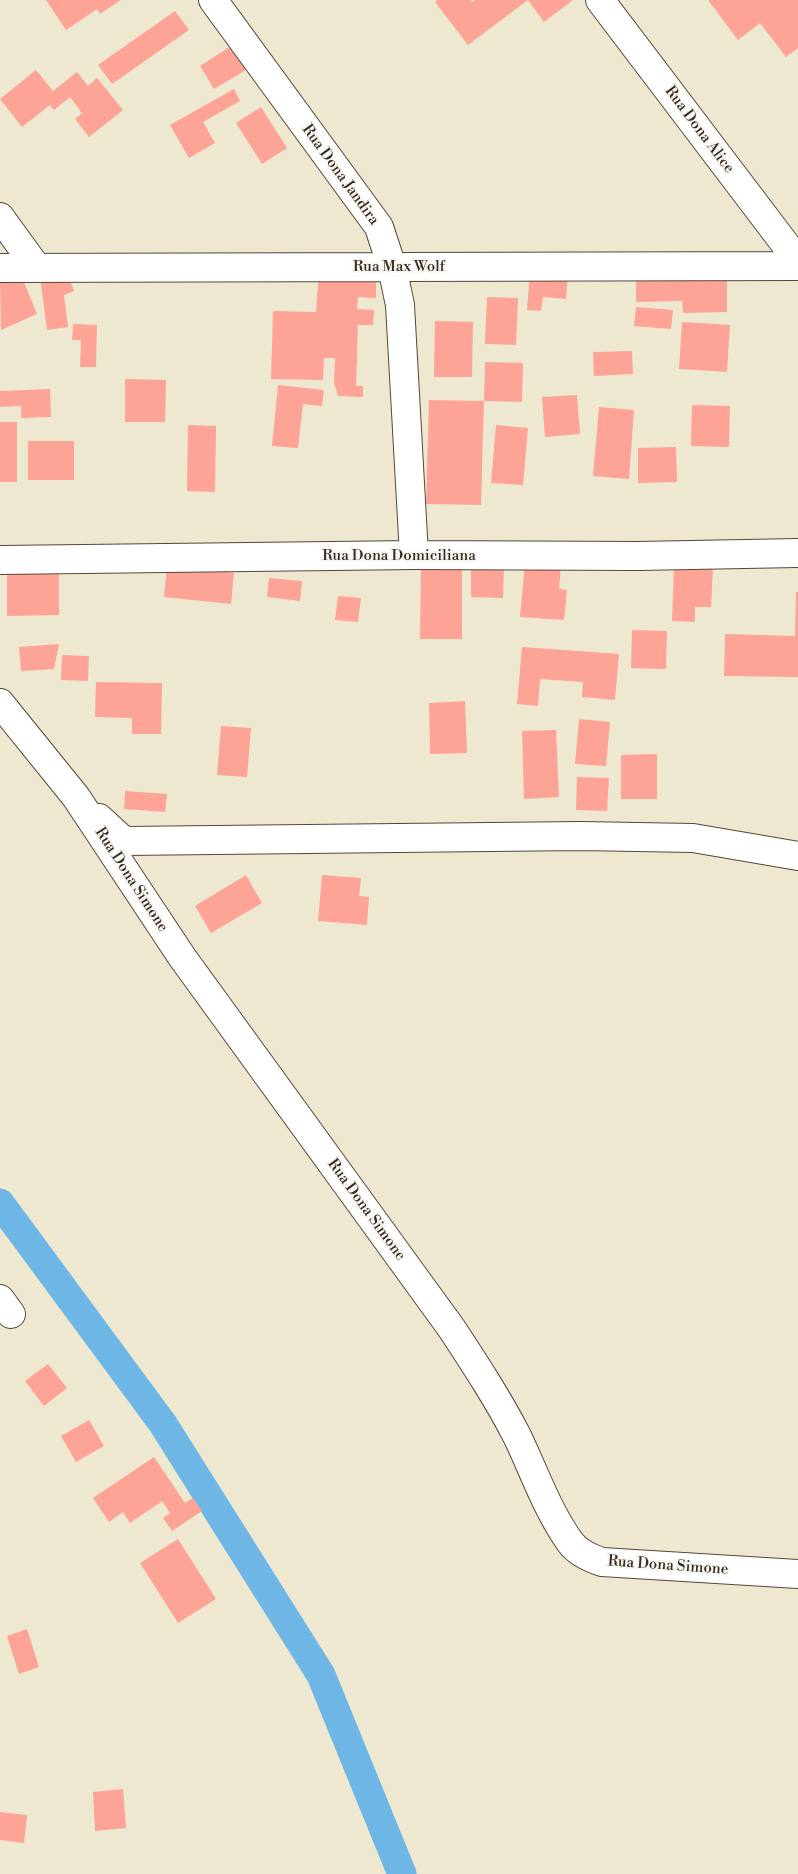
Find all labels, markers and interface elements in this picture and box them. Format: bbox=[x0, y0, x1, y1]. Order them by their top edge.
street label: Rua Dona Alice bbox=[660, 83, 738, 177]
street label: Rua Dona Jandira bbox=[298, 121, 382, 229]
street label: Rua Max Wolf bbox=[353, 258, 445, 276]
street label: Rua Dona Domiciliana bbox=[322, 547, 476, 565]
street label: Rua Dona Simone bbox=[91, 824, 171, 936]
street label: Rua Dona Simone bbox=[323, 1156, 409, 1264]
street label: Rua Dona Simone bbox=[607, 1553, 729, 1579]

